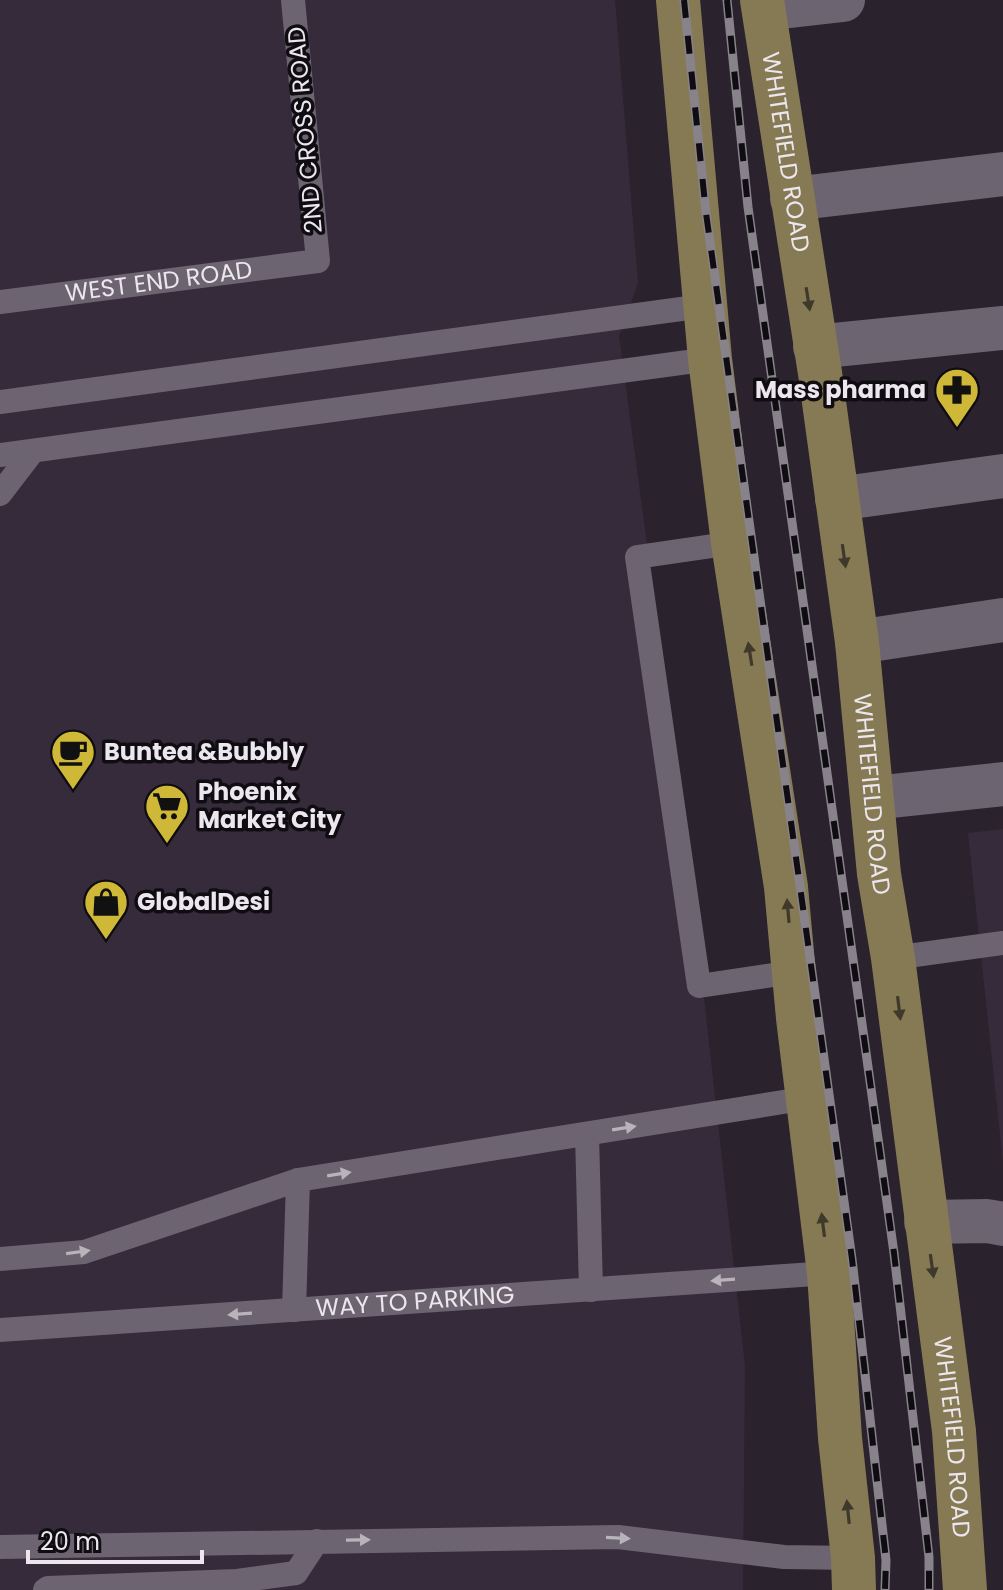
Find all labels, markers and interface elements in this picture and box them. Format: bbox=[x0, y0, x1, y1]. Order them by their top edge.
street label: 2ND CROSS ROAD bbox=[279, 25, 330, 235]
street label: WHITEFIELD ROAD bbox=[754, 50, 818, 254]
street label: WEST END ROAD bbox=[63, 253, 254, 309]
one-way arrow bbox=[802, 286, 815, 311]
pharmacy icon: Mass pharma bbox=[933, 366, 981, 429]
place label: Mass pharma bbox=[755, 373, 926, 406]
one-way arrow bbox=[838, 544, 851, 569]
one-way arrow bbox=[743, 641, 756, 666]
street label: WHITEFIELD ROAD bbox=[846, 692, 899, 897]
cafe icon: Buntea &Bubbly bbox=[49, 728, 97, 791]
place label: Buntea &Bubbly bbox=[104, 735, 305, 768]
place label: Phoenix Market City bbox=[198, 775, 342, 836]
supermarket icon: Phoenix Market City bbox=[143, 782, 191, 845]
shop icon: GlobalDesi bbox=[82, 878, 130, 941]
place label: GlobalDesi bbox=[137, 885, 270, 918]
one-way arrow bbox=[781, 898, 794, 923]
one-way arrow bbox=[893, 996, 906, 1021]
one-way arrow bbox=[611, 1121, 636, 1134]
one-way arrow bbox=[327, 1167, 352, 1180]
one-way arrow bbox=[816, 1213, 829, 1238]
one-way arrow bbox=[65, 1245, 90, 1258]
one-way arrow bbox=[926, 1254, 939, 1279]
one-way arrow bbox=[710, 1274, 735, 1287]
street label: WAY TO PARKING bbox=[315, 1278, 515, 1324]
one-way arrow bbox=[227, 1308, 252, 1321]
street label: WHITEFIELD ROAD bbox=[926, 1334, 978, 1539]
one-way arrow bbox=[842, 1499, 855, 1524]
scale bar bbox=[28, 1514, 202, 1564]
text: 20 m bbox=[40, 1525, 100, 1558]
one-way arrow bbox=[606, 1532, 631, 1545]
one-way arrow bbox=[346, 1534, 371, 1546]

